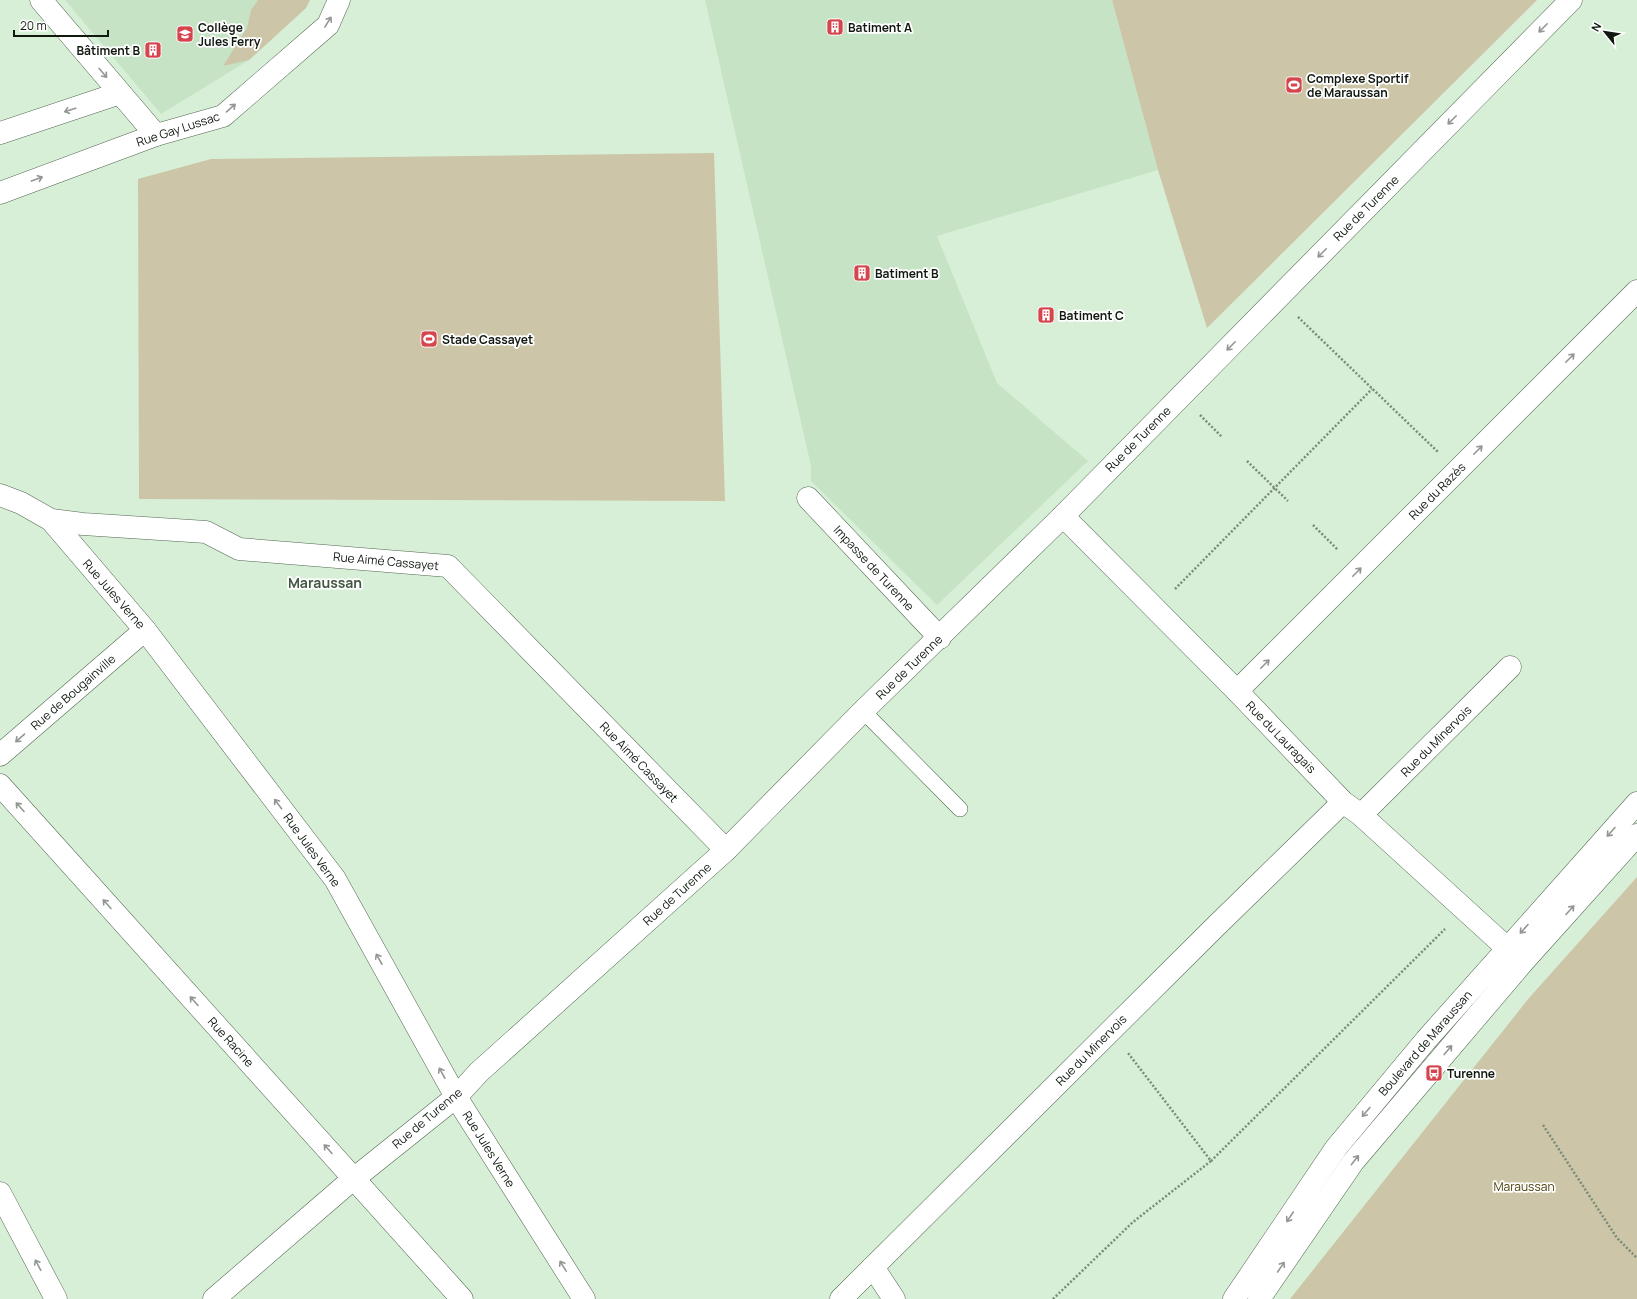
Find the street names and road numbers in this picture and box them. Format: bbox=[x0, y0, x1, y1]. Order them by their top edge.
street label: Rue Gay Lussac bbox=[134, 107, 222, 150]
street label: Rue de Turenne bbox=[1329, 171, 1403, 245]
street label: Rue de Turenne bbox=[1101, 402, 1175, 476]
street label: Rue du Razès bbox=[1405, 459, 1469, 523]
street label: Impasse de Turenne bbox=[830, 522, 918, 614]
street label: Rue Aimé Cassayet bbox=[332, 548, 440, 574]
street label: Rue Jules Verne bbox=[79, 555, 149, 633]
street label: Rue de Turenne bbox=[872, 631, 946, 703]
street label: Rue de Bougainville bbox=[27, 650, 119, 734]
street label: Rue du Lauragais bbox=[1242, 697, 1320, 777]
street label: Rue du Minervois bbox=[1397, 702, 1475, 780]
street label: Rue Aimé Cassayet bbox=[596, 718, 682, 806]
street label: Rue Jules Verne bbox=[279, 810, 345, 890]
street label: Rue de Turenne bbox=[639, 859, 715, 929]
street label: Boulevard de Maraussan bbox=[1374, 987, 1476, 1099]
street label: Rue du Minervois bbox=[1052, 1011, 1130, 1089]
street label: Rue Racine bbox=[204, 1013, 258, 1071]
street label: Rue de Turenne bbox=[388, 1084, 466, 1152]
street label: Rue Jules Verne bbox=[459, 1107, 519, 1191]

